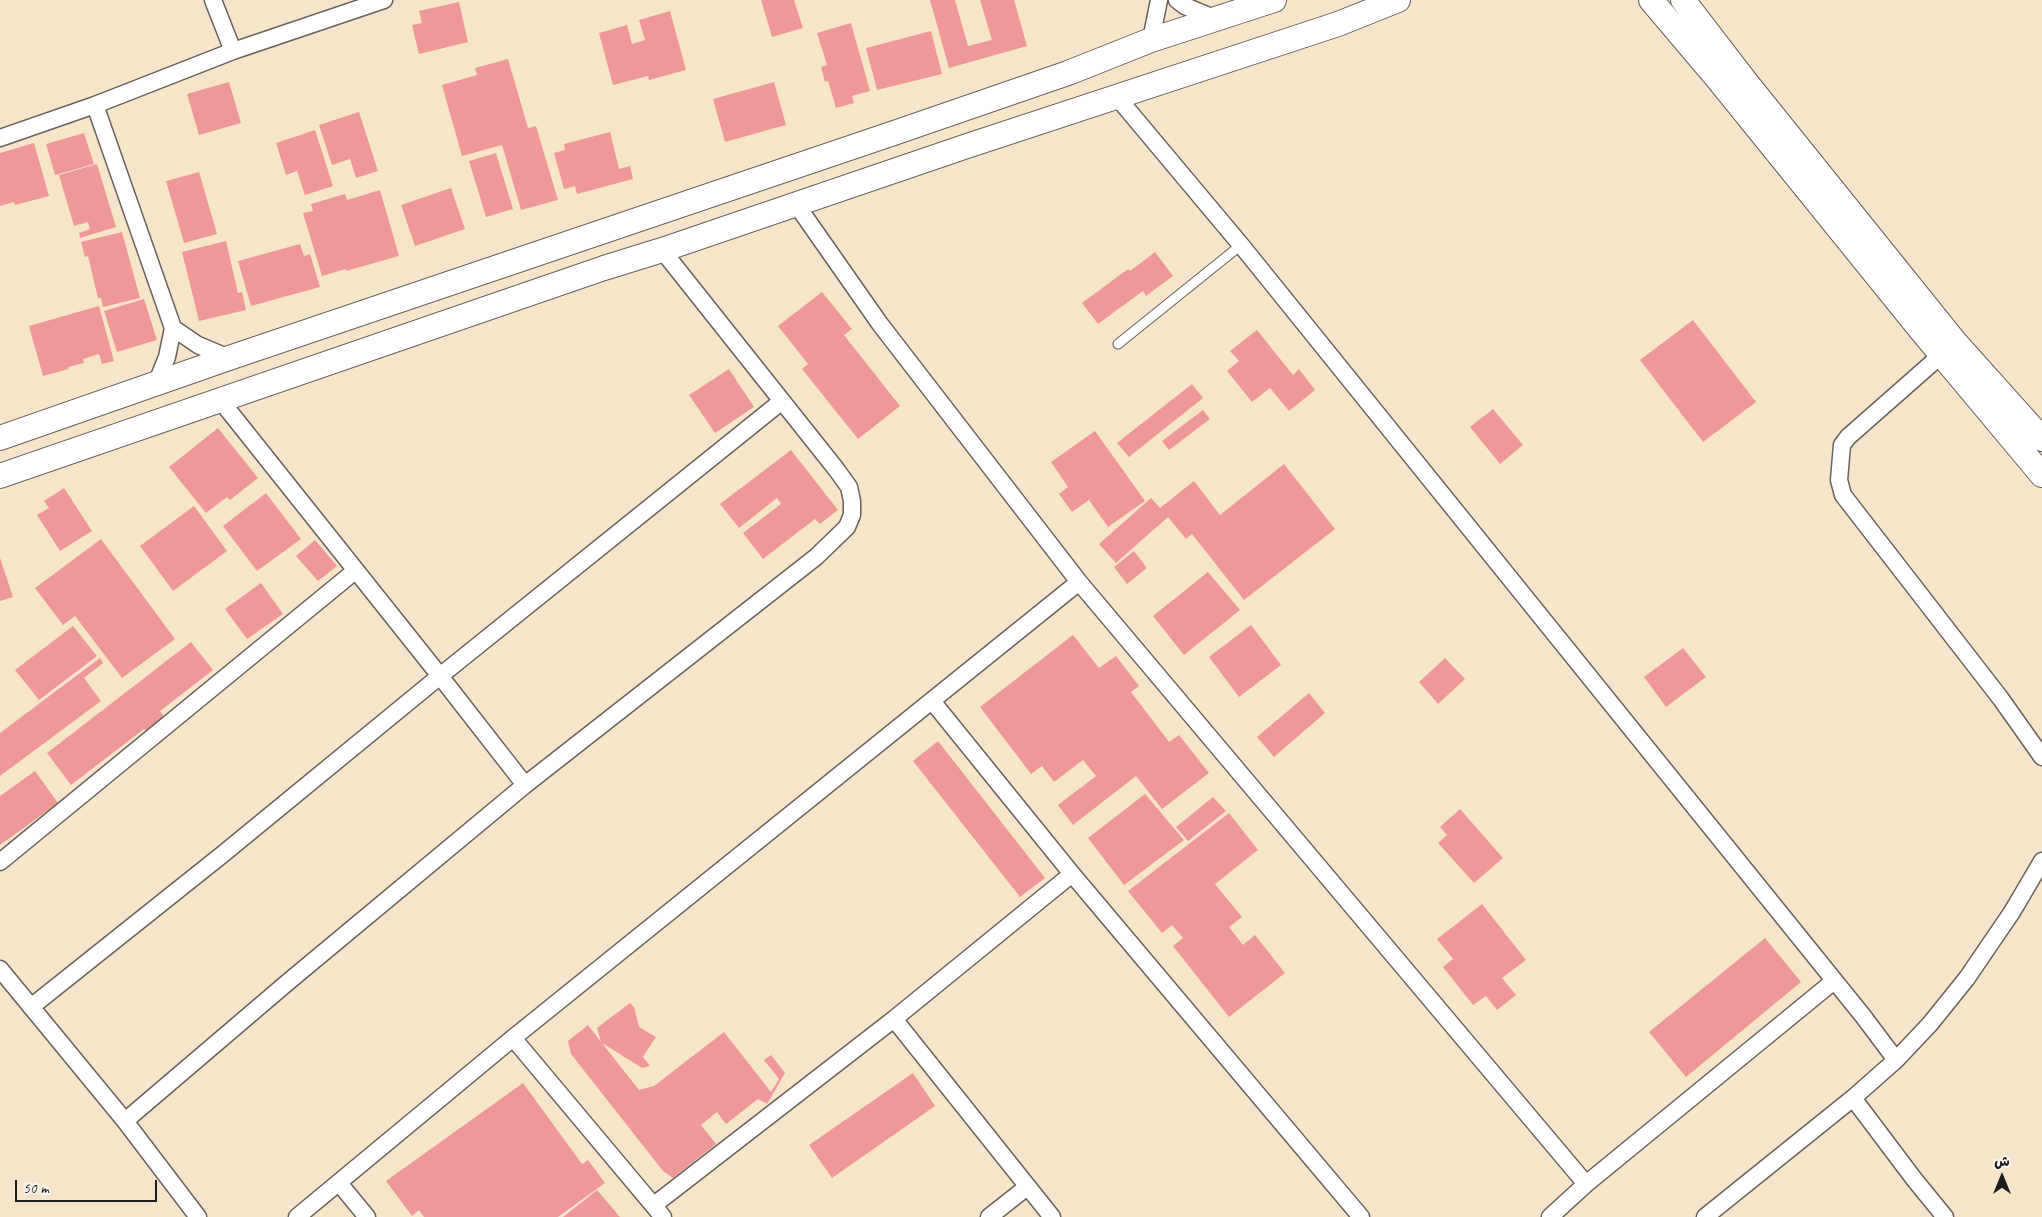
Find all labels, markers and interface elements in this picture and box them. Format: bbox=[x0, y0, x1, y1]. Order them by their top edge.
north arrow bbox=[1977, 1152, 2027, 1202]
text: ش bbox=[1994, 1153, 2010, 1170]
scale bar bbox=[18, 1170, 160, 1202]
text: 50 m bbox=[23, 1179, 49, 1198]

